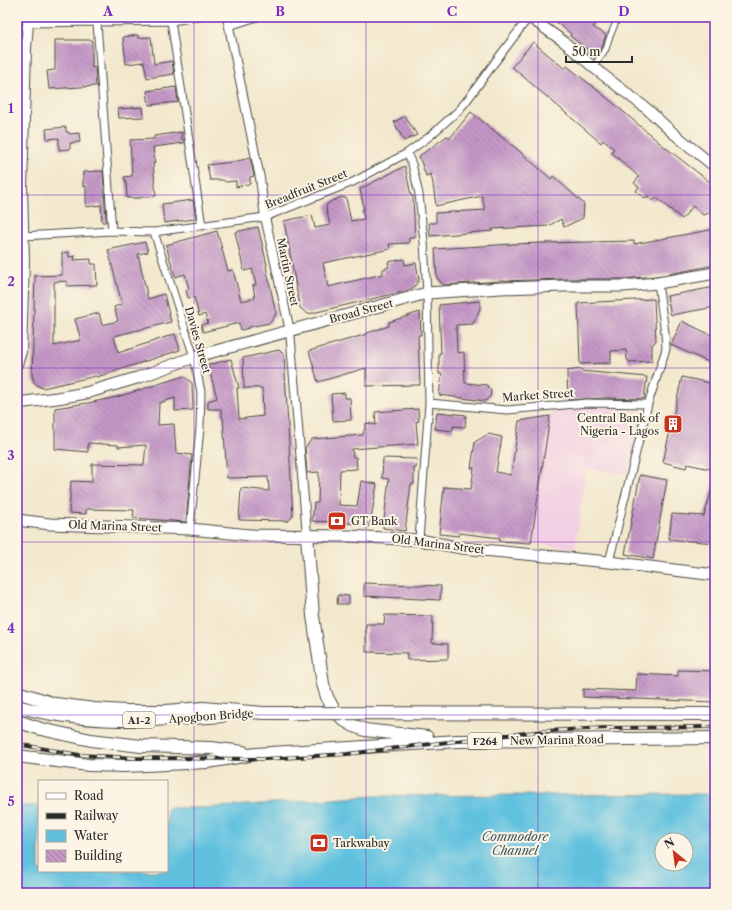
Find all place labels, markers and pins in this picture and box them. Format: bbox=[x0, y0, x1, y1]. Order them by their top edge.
place label: Central Bank of Nigeria - Lagos bbox=[577, 411, 661, 438]
building icon: Central Bank of Nigeria - Lagos bbox=[662, 413, 684, 435]
bank icon: GT Bank bbox=[326, 510, 348, 532]
place label: GT Bank bbox=[351, 514, 398, 528]
bank icon: Tarkwabay bbox=[308, 832, 330, 854]
place label: Tarkwabay bbox=[333, 836, 390, 850]

